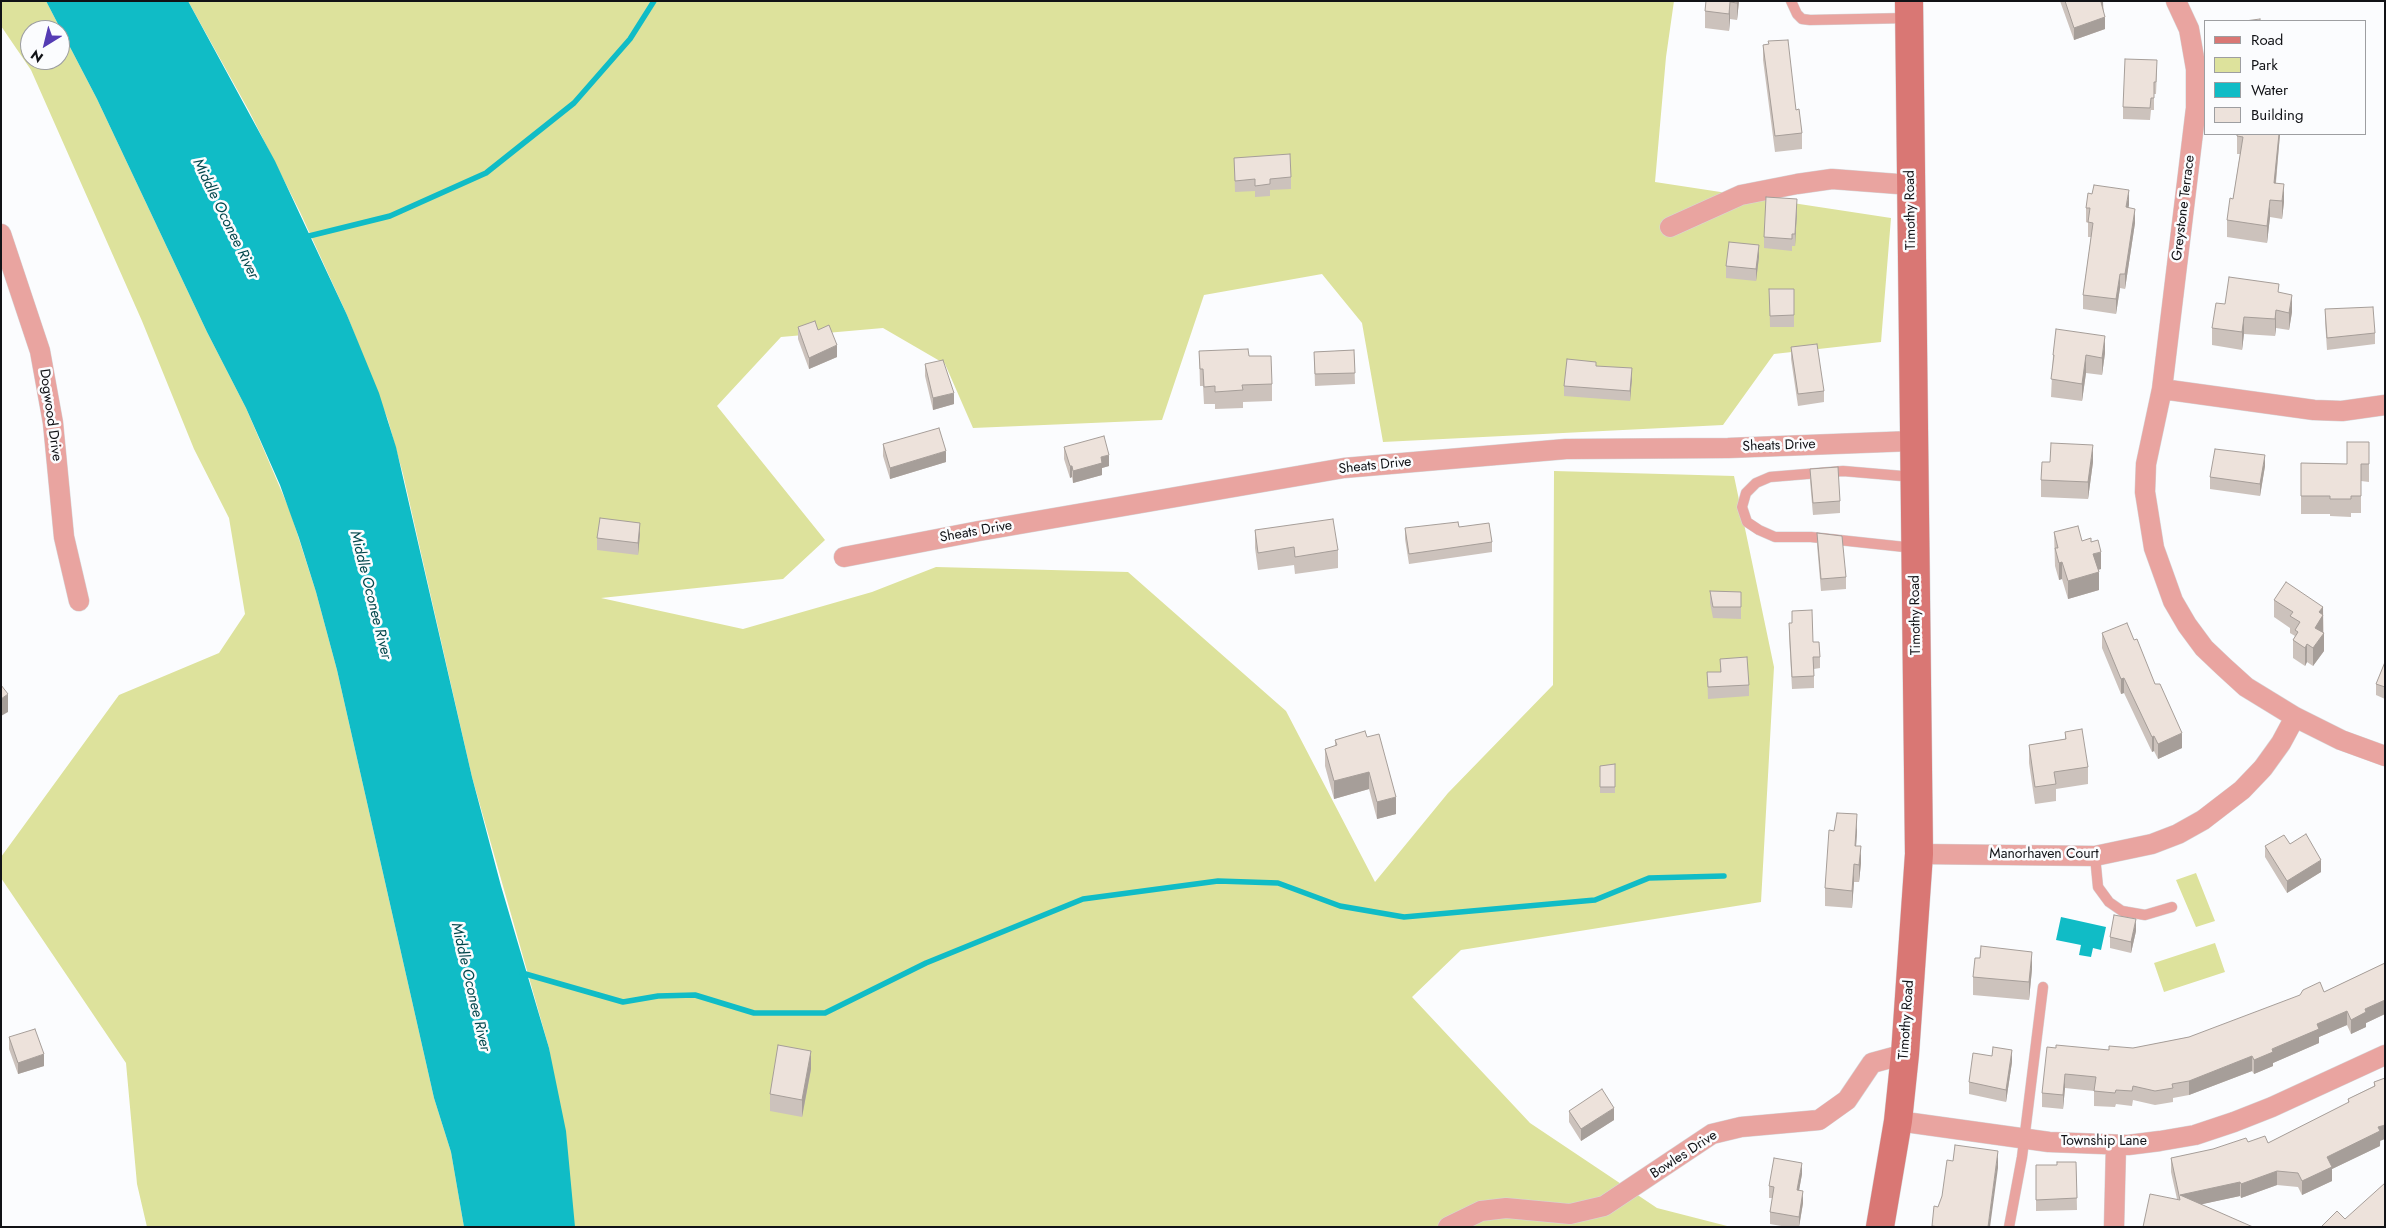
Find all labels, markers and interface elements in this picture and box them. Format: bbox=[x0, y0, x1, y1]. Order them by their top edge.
north arrow bbox=[20, 20, 70, 70]
legend bbox=[2204, 20, 2366, 135]
text: Road bbox=[2251, 29, 2283, 51]
text: N bbox=[26, 45, 47, 68]
text: Park bbox=[2251, 54, 2278, 76]
text: Water bbox=[2251, 79, 2288, 101]
text: Building bbox=[2251, 104, 2303, 126]
street label: Greystone Terrace bbox=[2169, 154, 2199, 262]
water label: Middle Oconee River bbox=[188, 156, 262, 282]
street label: Timothy Road bbox=[1902, 170, 1920, 250]
street label: Dogwood Drive bbox=[35, 368, 65, 462]
street label: Sheats Drive bbox=[1742, 436, 1816, 456]
street label: Sheats Drive bbox=[1338, 454, 1412, 478]
street label: Sheats Drive bbox=[938, 517, 1014, 547]
water label: Middle Oconee River bbox=[345, 529, 395, 661]
street label: Timothy Road bbox=[1907, 575, 1925, 655]
street label: Manorhaven Court bbox=[1989, 847, 2099, 863]
water label: Middle Oconee River bbox=[446, 921, 494, 1053]
street label: Timothy Road bbox=[1896, 980, 1918, 1060]
street label: Bowles Drive bbox=[1647, 1127, 1721, 1183]
street label: Township Lane bbox=[2061, 1134, 2147, 1150]

